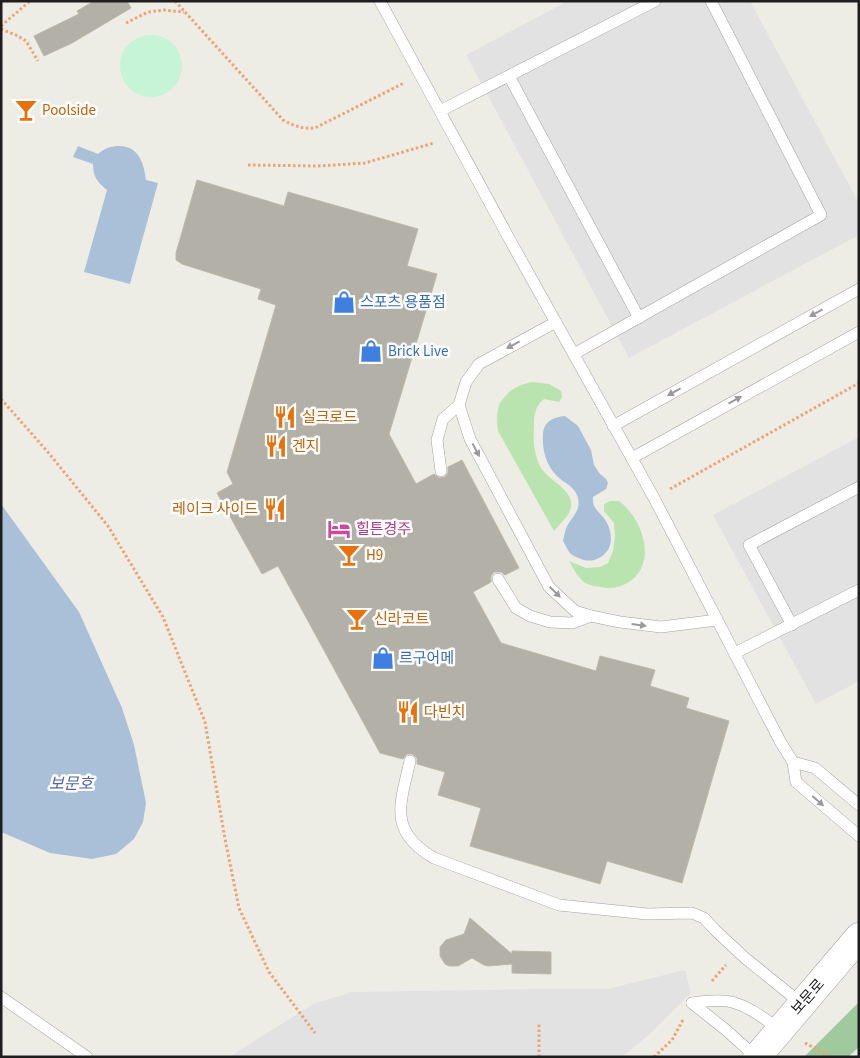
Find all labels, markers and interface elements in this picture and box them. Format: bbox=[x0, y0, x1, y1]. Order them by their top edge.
bar icon: Poolside bbox=[13, 97, 39, 123]
place label: Poolside bbox=[42, 100, 96, 121]
shop icon: 스포츠 용품점 bbox=[331, 289, 357, 315]
place label: 스포츠 용품점 bbox=[360, 292, 446, 313]
one-way arrow bbox=[809, 309, 824, 317]
shop icon: Brick Live bbox=[358, 338, 384, 364]
place label: Brick Live bbox=[388, 341, 448, 362]
one-way arrow bbox=[506, 341, 520, 349]
one-way arrow bbox=[667, 388, 682, 396]
one-way arrow bbox=[729, 396, 742, 405]
restaurant icon: 실크로드 bbox=[272, 404, 298, 430]
place label: 실크로드 bbox=[302, 407, 357, 428]
restaurant icon: 겐지 bbox=[263, 433, 289, 459]
place label: 겐지 bbox=[292, 436, 320, 457]
one-way arrow bbox=[472, 443, 480, 457]
restaurant icon: 레이크 사이드 bbox=[262, 496, 288, 522]
place label: 레이크 사이드 bbox=[172, 499, 258, 520]
hotel icon: 힐튼경주 bbox=[326, 516, 352, 542]
place label: 힐튼경주 bbox=[356, 519, 411, 540]
bar icon: H9 bbox=[336, 542, 362, 568]
place label: H9 bbox=[366, 545, 383, 566]
one-way arrow bbox=[548, 586, 560, 598]
bar icon: 신라코트 bbox=[344, 606, 370, 632]
place label: 신라코트 bbox=[374, 609, 429, 630]
one-way arrow bbox=[631, 621, 647, 629]
shop icon: 르구어메 bbox=[370, 645, 396, 671]
place label: 르구어메 bbox=[399, 648, 454, 669]
restaurant icon: 다빈치 bbox=[395, 699, 421, 725]
place label: 다빈치 bbox=[424, 702, 465, 723]
water label: 보문호 bbox=[49, 773, 94, 795]
one-way arrow bbox=[811, 795, 824, 806]
street label: 보문로 bbox=[786, 974, 830, 1020]

